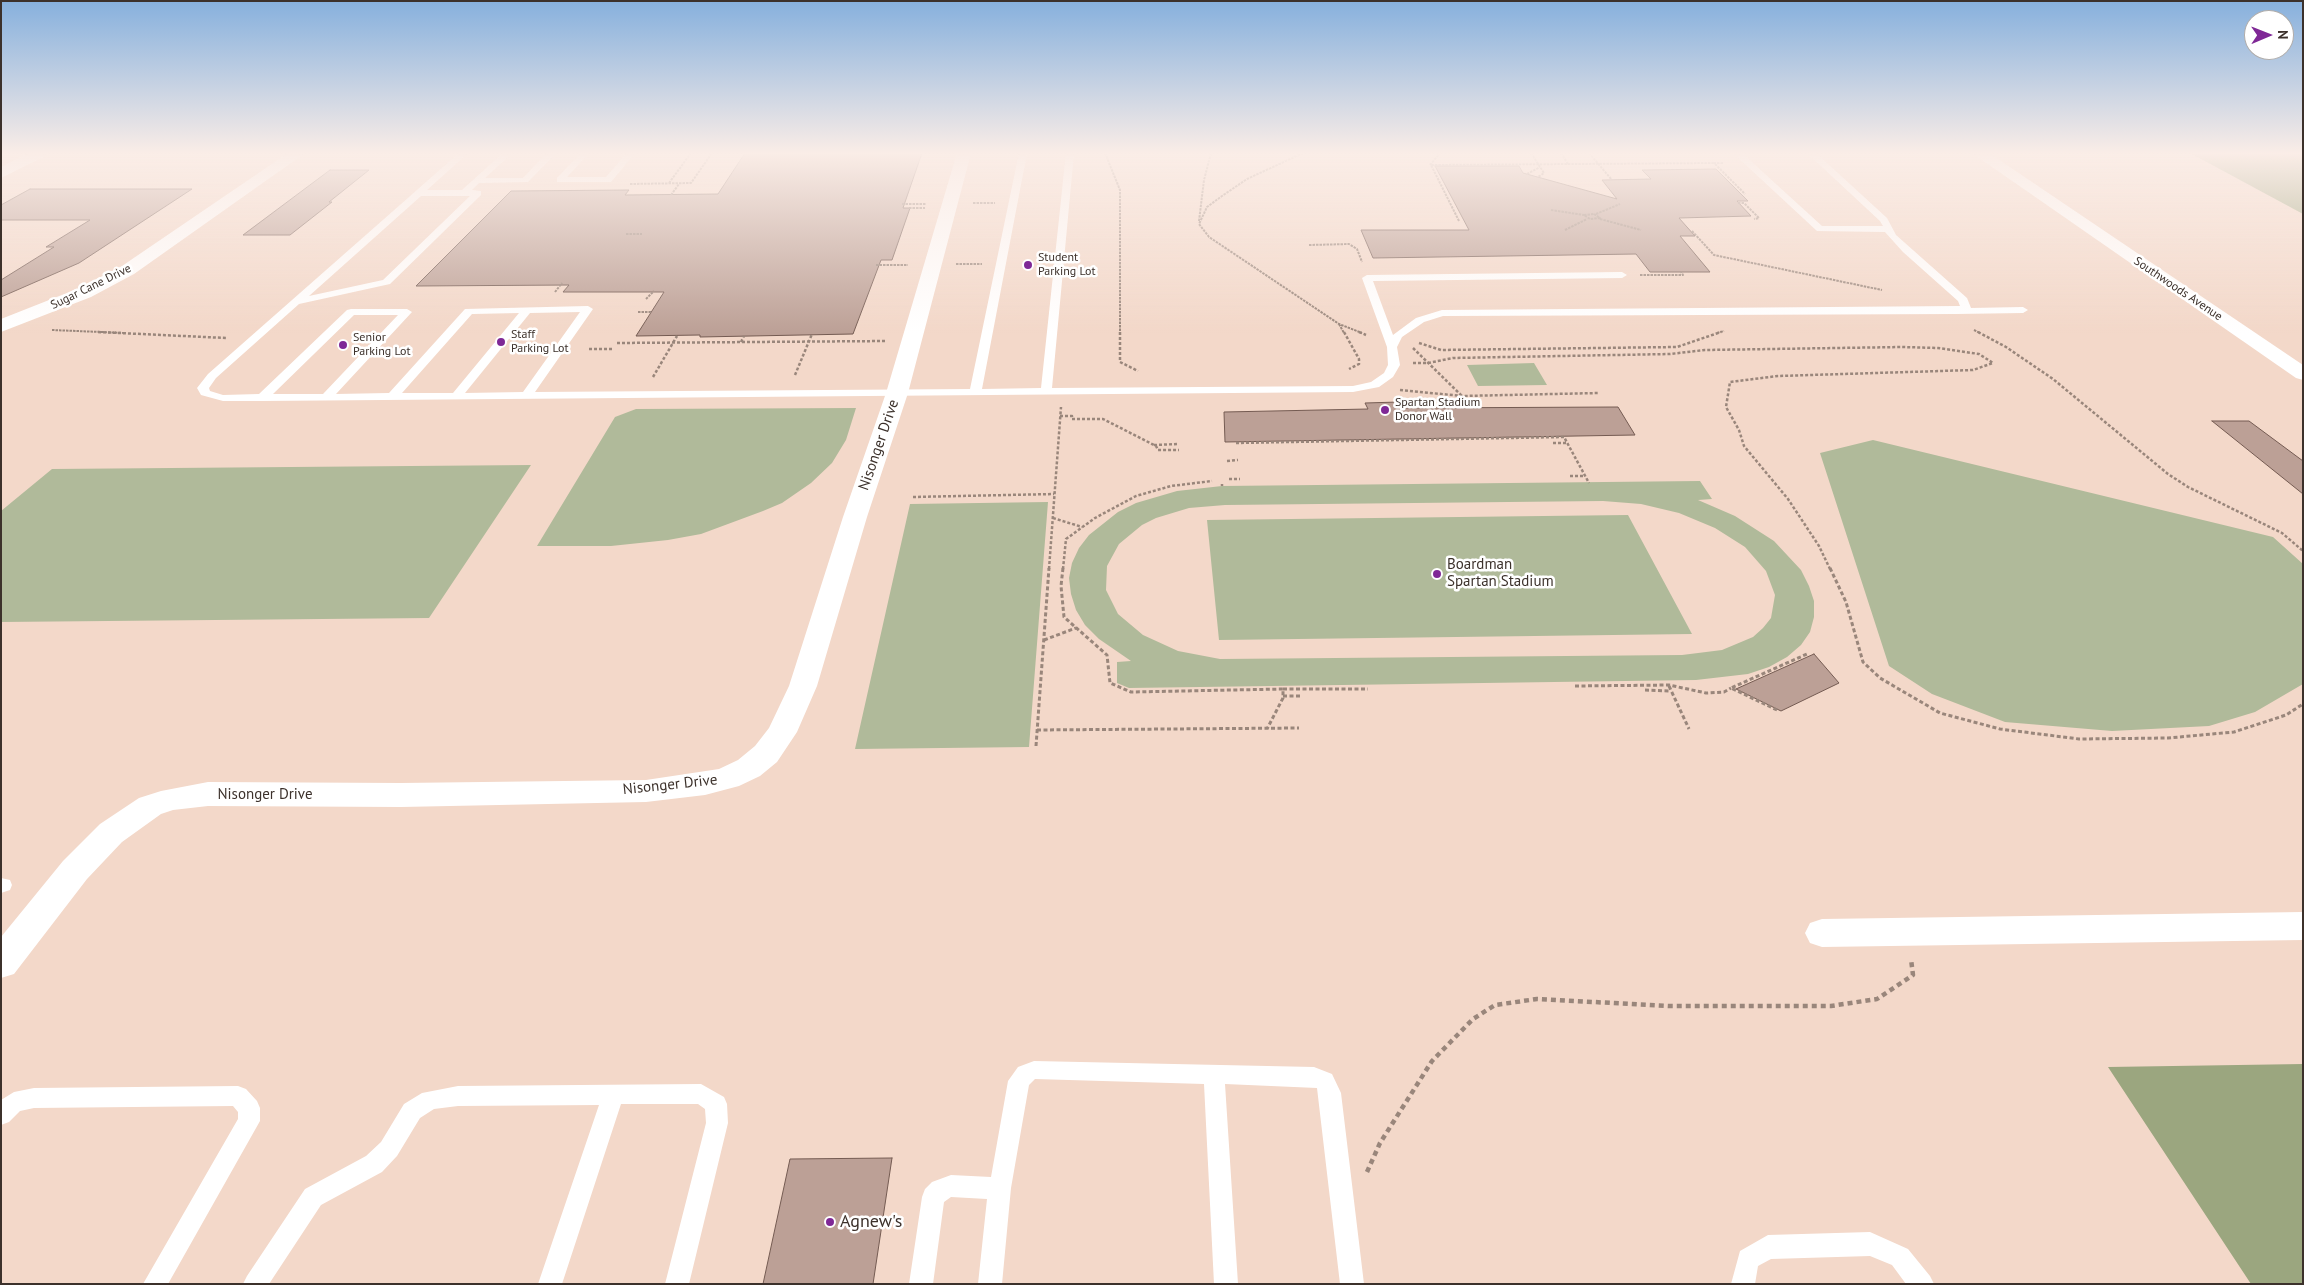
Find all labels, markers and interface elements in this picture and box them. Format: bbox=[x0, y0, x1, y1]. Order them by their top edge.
north arrow bbox=[2244, 10, 2294, 60]
text: N bbox=[2274, 30, 2292, 40]
place label: Student Parking Lot bbox=[1038, 251, 1095, 279]
street label: Southwoods Avenue bbox=[2131, 254, 2225, 324]
marker: Student Parking Lot bbox=[1022, 259, 1034, 271]
street label: Sugar Cane Drive bbox=[48, 261, 134, 313]
place label: Staff Parking Lot bbox=[511, 328, 568, 356]
place label: Senior Parking Lot bbox=[353, 331, 410, 359]
marker: Staff Parking Lot bbox=[495, 336, 507, 348]
marker: Senior Parking Lot bbox=[337, 339, 349, 351]
place label: Spartan Stadium Donor Wall bbox=[1395, 396, 1480, 424]
street label: Nisonger Drive bbox=[855, 397, 903, 493]
marker: Spartan Stadium Donor Wall bbox=[1379, 404, 1391, 416]
place label: Boardman Spartan Stadium bbox=[1447, 556, 1554, 591]
marker: Boardman Spartan Stadium bbox=[1431, 568, 1443, 580]
street label: Nisonger Drive bbox=[622, 771, 718, 799]
street label: Nisonger Drive bbox=[217, 786, 313, 804]
place label: Agnew's bbox=[840, 1211, 902, 1233]
marker: Agnew's bbox=[824, 1216, 836, 1228]

